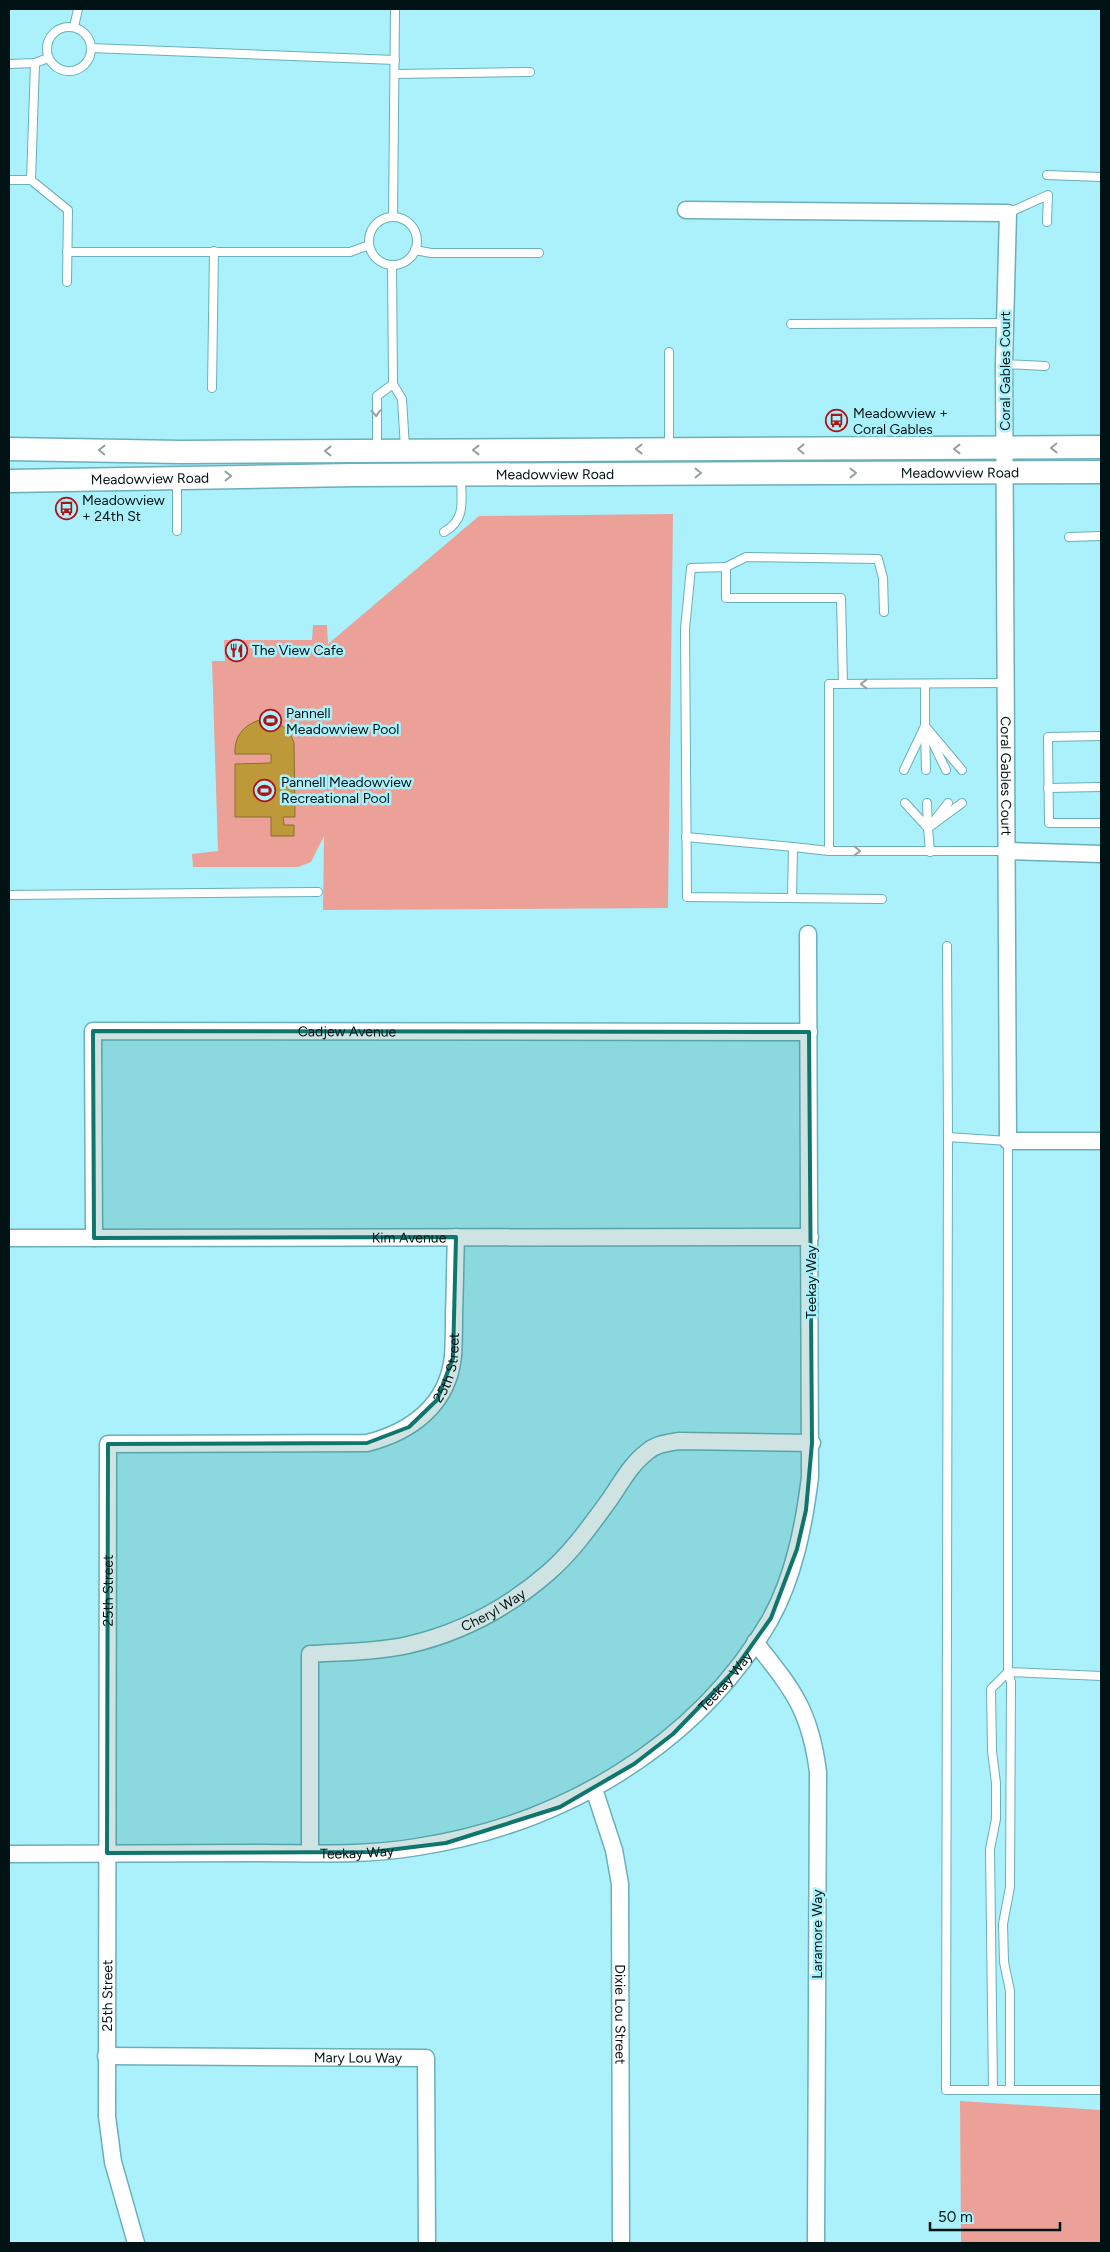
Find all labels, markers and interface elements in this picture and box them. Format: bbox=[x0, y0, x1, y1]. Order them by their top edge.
street label: Coral Gables Court bbox=[997, 311, 1014, 431]
place label: Meadowview + Coral Gables bbox=[853, 405, 948, 438]
one-way arrow bbox=[371, 409, 382, 417]
bus stop icon: Meadowview + Coral Gables bbox=[825, 409, 849, 433]
one-way arrow bbox=[1049, 443, 1057, 453]
one-way arrow bbox=[635, 444, 642, 454]
one-way arrow bbox=[797, 444, 805, 454]
one-way arrow bbox=[953, 444, 960, 454]
one-way arrow bbox=[97, 445, 105, 455]
one-way arrow bbox=[472, 445, 480, 455]
one-way arrow bbox=[324, 446, 332, 456]
street label: Meadowview Road bbox=[901, 464, 1019, 481]
street label: Meadowview Road bbox=[496, 465, 614, 483]
one-way arrow bbox=[695, 468, 703, 478]
one-way arrow bbox=[849, 468, 857, 478]
street label: Meadowview Road bbox=[91, 469, 209, 488]
one-way arrow bbox=[224, 471, 232, 481]
place label: Meadowview + 24th St bbox=[82, 492, 165, 525]
bus stop icon: Meadowview + 24th St bbox=[54, 496, 78, 520]
restaurant icon: The View Cafe bbox=[224, 638, 248, 662]
place label: The View Cafe bbox=[252, 642, 344, 659]
one-way arrow bbox=[860, 679, 868, 689]
place label: Pannell Meadowview Pool bbox=[286, 705, 399, 738]
sports icon: Pannell Meadowview Pool bbox=[258, 709, 282, 733]
street label: Coral Gables Court bbox=[997, 716, 1015, 836]
place label: Pannell Meadowview Recreational Pool bbox=[281, 774, 412, 807]
sports icon: Pannell Meadowview Recreational Pool bbox=[253, 778, 277, 802]
one-way arrow bbox=[854, 846, 862, 856]
street label: Cadjew Avenue bbox=[298, 1023, 397, 1040]
street label: Kim Avenue bbox=[372, 1229, 447, 1246]
street label: Teekay Way bbox=[803, 1244, 820, 1319]
street label: 25th Street bbox=[429, 1333, 462, 1406]
street label: 25th Street bbox=[99, 1555, 116, 1626]
street label: Cheryl Way bbox=[458, 1585, 529, 1635]
street label: Teekay Way bbox=[695, 1647, 756, 1715]
street label: Teekay Way bbox=[320, 1842, 395, 1862]
street label: Laramore Way bbox=[809, 1889, 826, 1979]
street label: 25th Street bbox=[99, 1960, 116, 2031]
street label: Dixie Lou Street bbox=[612, 1964, 629, 2064]
street label: Mary Lou Way bbox=[314, 2049, 403, 2066]
scale bar bbox=[930, 2200, 1060, 2232]
text: 50 m bbox=[938, 2208, 973, 2226]

